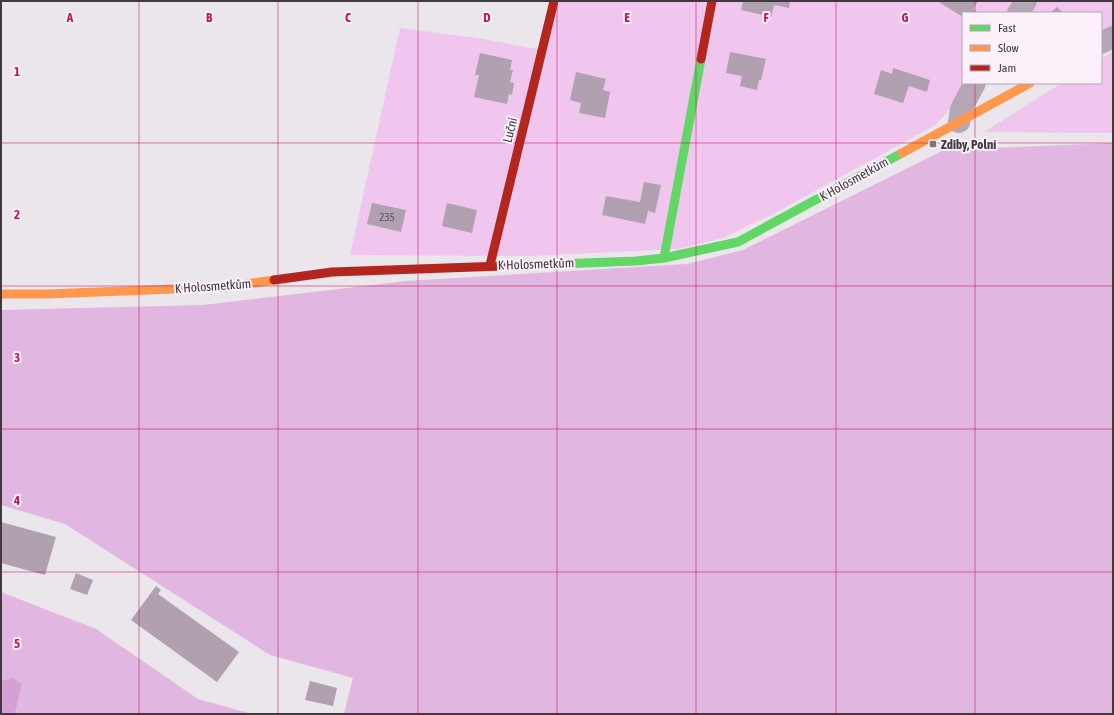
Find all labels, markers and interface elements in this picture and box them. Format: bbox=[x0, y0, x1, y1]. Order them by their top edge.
text: A bbox=[66, 10, 74, 25]
text: B bbox=[206, 10, 213, 25]
text: C bbox=[345, 10, 351, 25]
text: D bbox=[483, 10, 491, 25]
text: E bbox=[624, 10, 630, 25]
text: F bbox=[763, 10, 769, 25]
text: G bbox=[902, 10, 909, 25]
legend bbox=[962, 12, 1102, 84]
text: Fast bbox=[998, 21, 1016, 35]
text: Slow bbox=[998, 41, 1019, 55]
text: Jam bbox=[998, 61, 1016, 75]
text: 1 bbox=[14, 64, 20, 79]
street label: Luční bbox=[500, 116, 520, 144]
place label: Zdiby, Polní bbox=[941, 137, 996, 152]
marker: Zdiby, Polní bbox=[928, 139, 938, 149]
street label: K Holosmetkům bbox=[817, 154, 891, 204]
text: 2 bbox=[14, 207, 20, 222]
house number: 235 bbox=[379, 211, 395, 223]
street label: K Holosmetkům bbox=[498, 255, 574, 273]
street label: K Holosmetkům bbox=[174, 276, 252, 296]
text: 3 bbox=[14, 350, 20, 365]
text: 4 bbox=[13, 493, 20, 508]
text: 5 bbox=[14, 636, 20, 651]

